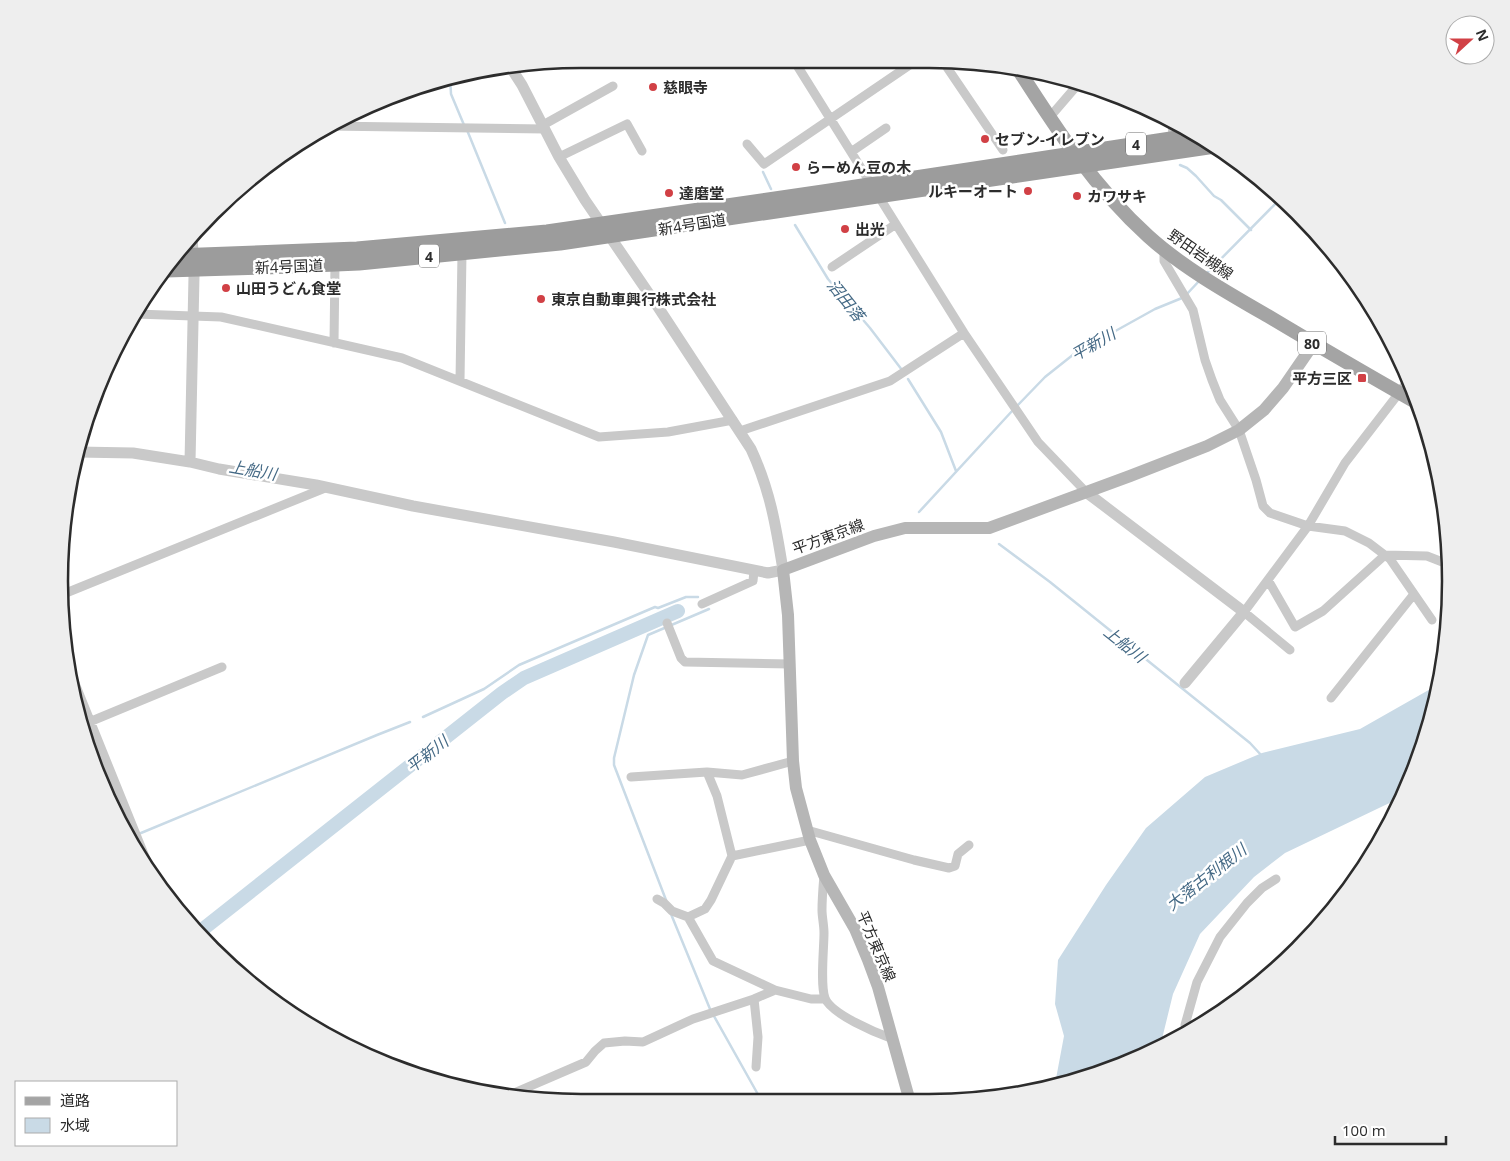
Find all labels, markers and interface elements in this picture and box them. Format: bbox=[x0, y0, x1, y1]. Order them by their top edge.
north arrow bbox=[1445, 15, 1495, 65]
text: N bbox=[1472, 26, 1494, 44]
place label: 慈眼寺 bbox=[663, 77, 708, 97]
marker: 慈眼寺 bbox=[647, 81, 659, 93]
place label: セブン-イレブン bbox=[995, 129, 1105, 149]
road number: 4 bbox=[1126, 132, 1146, 156]
marker: セブン-イレブン bbox=[979, 133, 991, 145]
place label: らーめん豆の木 bbox=[806, 157, 911, 177]
marker: らーめん豆の木 bbox=[790, 161, 802, 173]
place label: ルキーオート bbox=[928, 181, 1018, 201]
place label: 達磨堂 bbox=[679, 183, 724, 203]
marker: ルキーオート bbox=[1022, 185, 1034, 197]
place label: カワサキ bbox=[1087, 186, 1147, 206]
marker: 達磨堂 bbox=[663, 187, 675, 199]
marker: カワサキ bbox=[1071, 190, 1083, 202]
street label: 新4号国道 bbox=[657, 209, 727, 239]
place label: 出光 bbox=[855, 219, 885, 239]
marker: 出光 bbox=[839, 223, 851, 235]
street label: 野田岩槻線 bbox=[1165, 224, 1237, 284]
road number: 4 bbox=[419, 245, 439, 268]
street label: 新4号国道 bbox=[254, 255, 324, 277]
water label: 沼田落 bbox=[822, 274, 872, 328]
place label: 山田うどん食堂 bbox=[236, 278, 341, 298]
marker: 山田うどん食堂 bbox=[220, 282, 232, 294]
place label: 東京自動車興行株式会社 bbox=[551, 289, 716, 309]
marker: 東京自動車興行株式会社 bbox=[535, 293, 547, 305]
water label: 平新川 bbox=[1067, 321, 1121, 366]
road number: 80 bbox=[1298, 332, 1326, 354]
place label: 平方三区 bbox=[1292, 368, 1352, 388]
marker: 平方三区 bbox=[1356, 372, 1368, 384]
water label: 上船川 bbox=[227, 455, 281, 485]
street label: 平方東京線 bbox=[789, 514, 867, 558]
water label: 上船川 bbox=[1099, 621, 1152, 669]
water label: 平新川 bbox=[401, 729, 454, 777]
water label: 大落古利根川 bbox=[1161, 838, 1252, 915]
street label: 平方東京線 bbox=[853, 908, 901, 984]
legend bbox=[15, 1081, 178, 1146]
text: 道路 bbox=[60, 1090, 90, 1110]
scale bar bbox=[1335, 1114, 1446, 1146]
text: 水域 bbox=[60, 1115, 90, 1135]
text: 100 m bbox=[1342, 1120, 1386, 1140]

